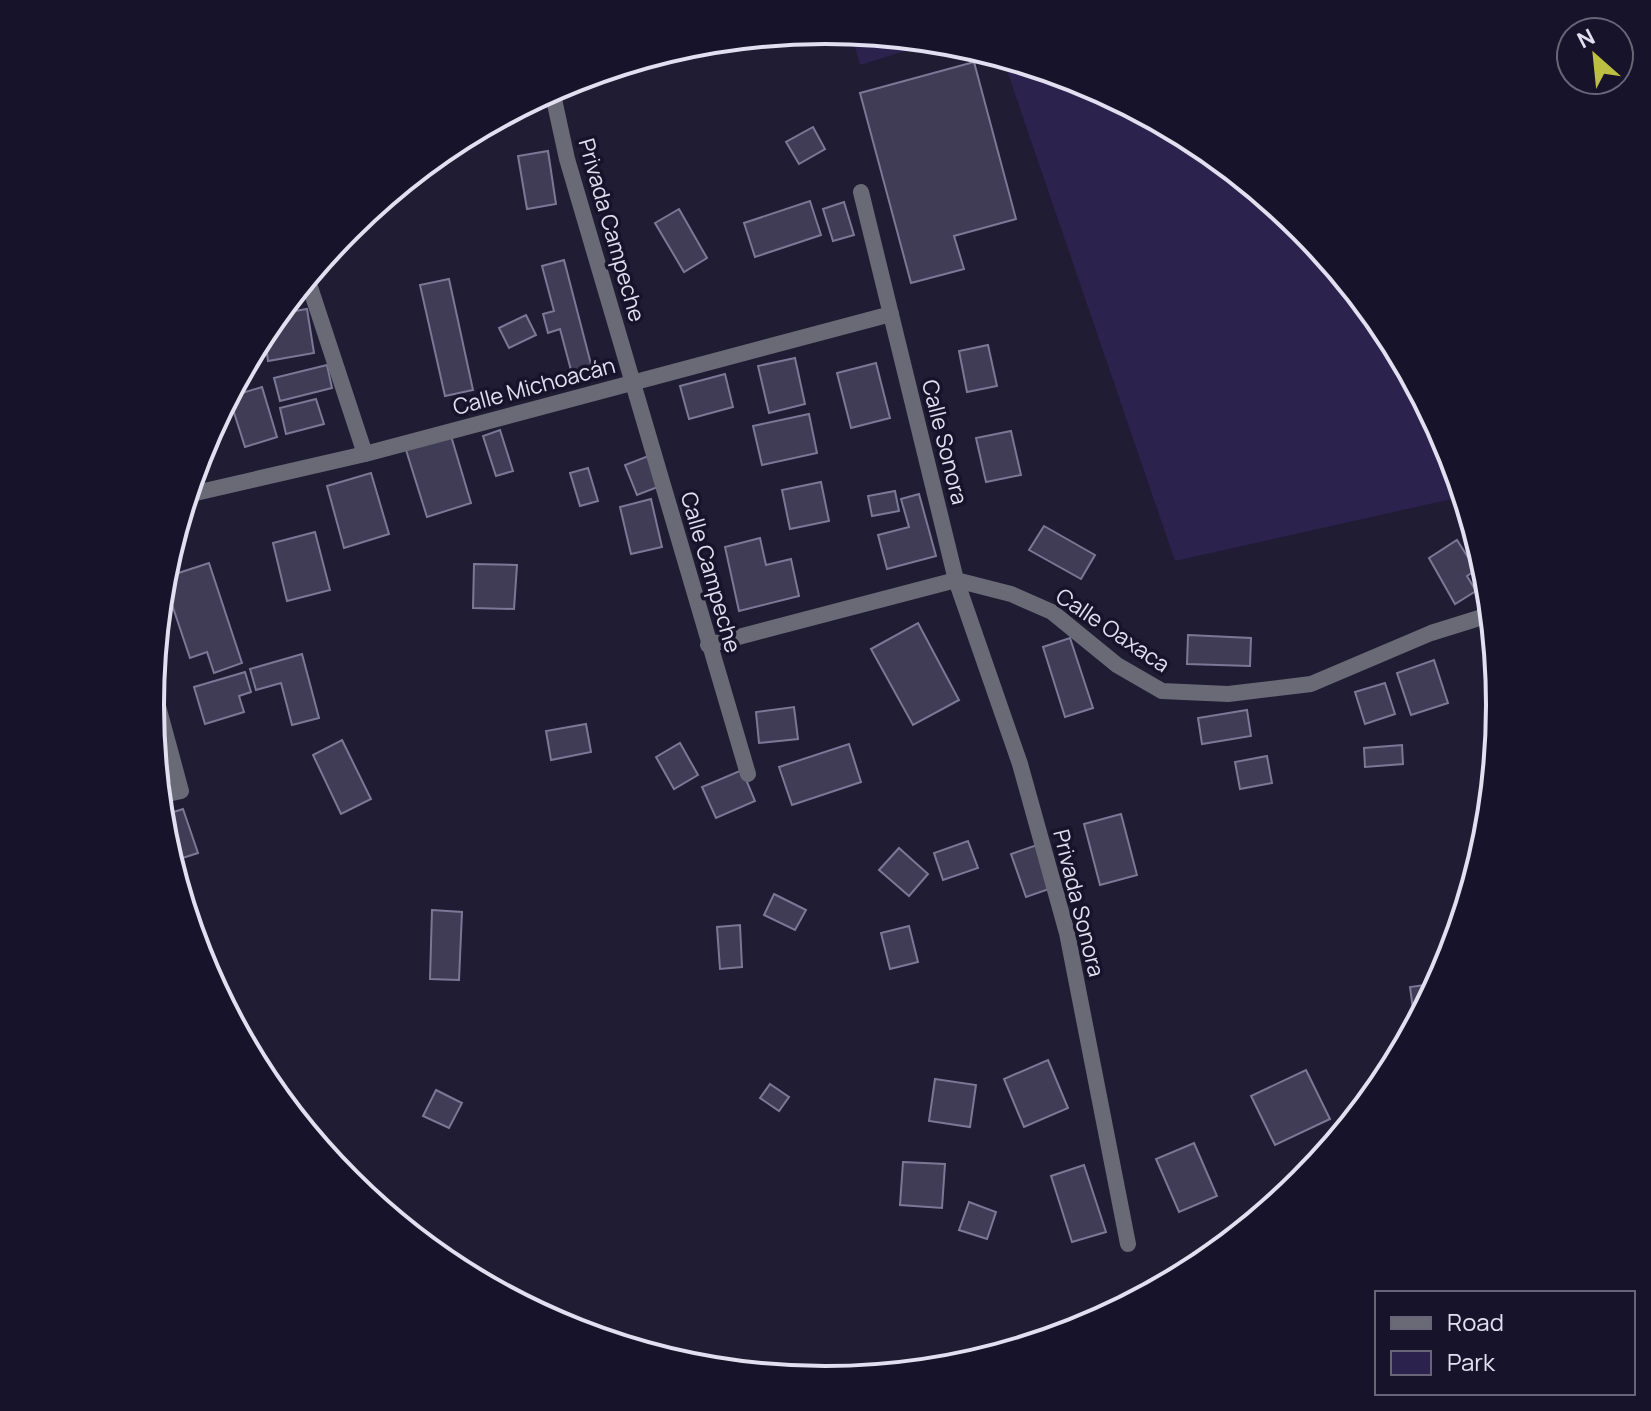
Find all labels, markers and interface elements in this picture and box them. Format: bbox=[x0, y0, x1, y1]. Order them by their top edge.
north arrow bbox=[1555, 16, 1635, 96]
text: N bbox=[1572, 21, 1600, 55]
street label: Privada Campeche bbox=[571, 135, 653, 325]
street label: Calle Michoacán bbox=[449, 350, 619, 422]
street label: Calle Sonora bbox=[915, 376, 975, 508]
street label: Calle Campeche bbox=[674, 488, 748, 656]
street label: Calle Oaxaca bbox=[1050, 581, 1176, 679]
street label: Privada Sonora bbox=[1046, 826, 1112, 980]
legend bbox=[1375, 1291, 1635, 1395]
text: Road bbox=[1447, 1305, 1504, 1338]
text: Park bbox=[1447, 1345, 1496, 1378]

